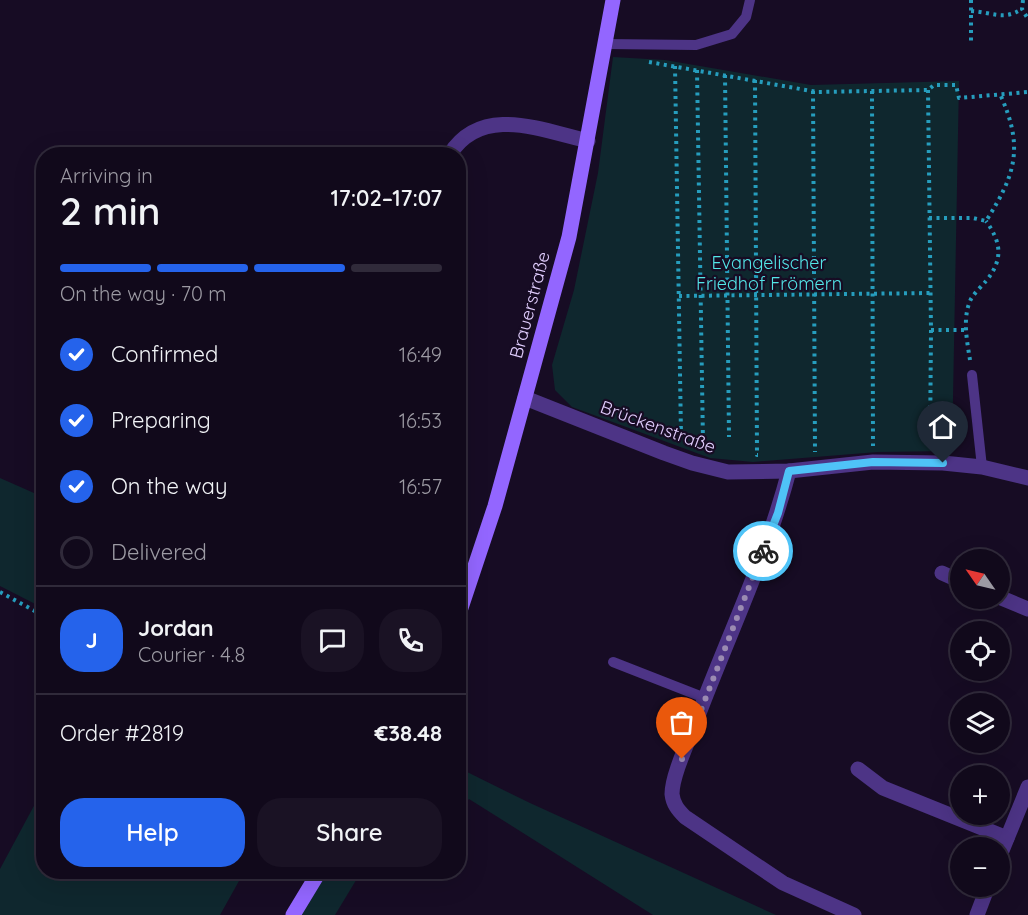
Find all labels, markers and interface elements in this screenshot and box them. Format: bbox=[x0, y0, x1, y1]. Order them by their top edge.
text: Arriving in bbox=[60, 163, 153, 188]
text: 17:02–17:07 bbox=[330, 184, 442, 212]
text: 2 min bbox=[60, 186, 161, 235]
street label: Brauerstraße bbox=[504, 249, 555, 361]
park label: Evangelischer Friedhof Frömern bbox=[696, 251, 842, 295]
text: On the way · 70 m bbox=[60, 281, 227, 306]
icon: check bbox=[60, 338, 93, 371]
text: Confirmed bbox=[111, 340, 218, 368]
text: 16:49 bbox=[399, 342, 442, 367]
street label: Brückenstraße bbox=[597, 395, 719, 458]
pin bbox=[917, 401, 968, 463]
icon: check bbox=[60, 404, 93, 437]
text: Preparing bbox=[111, 406, 211, 434]
text: 16:53 bbox=[399, 408, 442, 433]
icon: home bbox=[926, 410, 959, 443]
icon: check bbox=[60, 470, 93, 503]
text: On the way bbox=[111, 472, 227, 500]
text: 16:57 bbox=[399, 474, 442, 499]
courier bbox=[733, 521, 793, 581]
icon: bike bbox=[747, 535, 780, 568]
text: Delivered bbox=[111, 538, 207, 566]
north arrow bbox=[950, 549, 1010, 609]
map controls bbox=[950, 549, 1010, 897]
button: chat bbox=[301, 609, 364, 672]
button: phone bbox=[379, 609, 442, 672]
text: Jordan bbox=[138, 614, 214, 642]
button: locate bbox=[950, 621, 1010, 681]
text: J bbox=[85, 626, 98, 654]
text: Courier · 4.8 bbox=[138, 642, 245, 667]
button: layers bbox=[950, 693, 1010, 753]
pin bbox=[656, 697, 707, 759]
icon: bag bbox=[665, 706, 698, 739]
text: Order #2819 bbox=[60, 719, 184, 747]
text: €38.48 bbox=[375, 719, 442, 747]
button: + bbox=[950, 765, 1010, 825]
button: Help bbox=[60, 798, 245, 867]
button: Share bbox=[257, 798, 442, 867]
button: − bbox=[950, 837, 1010, 897]

